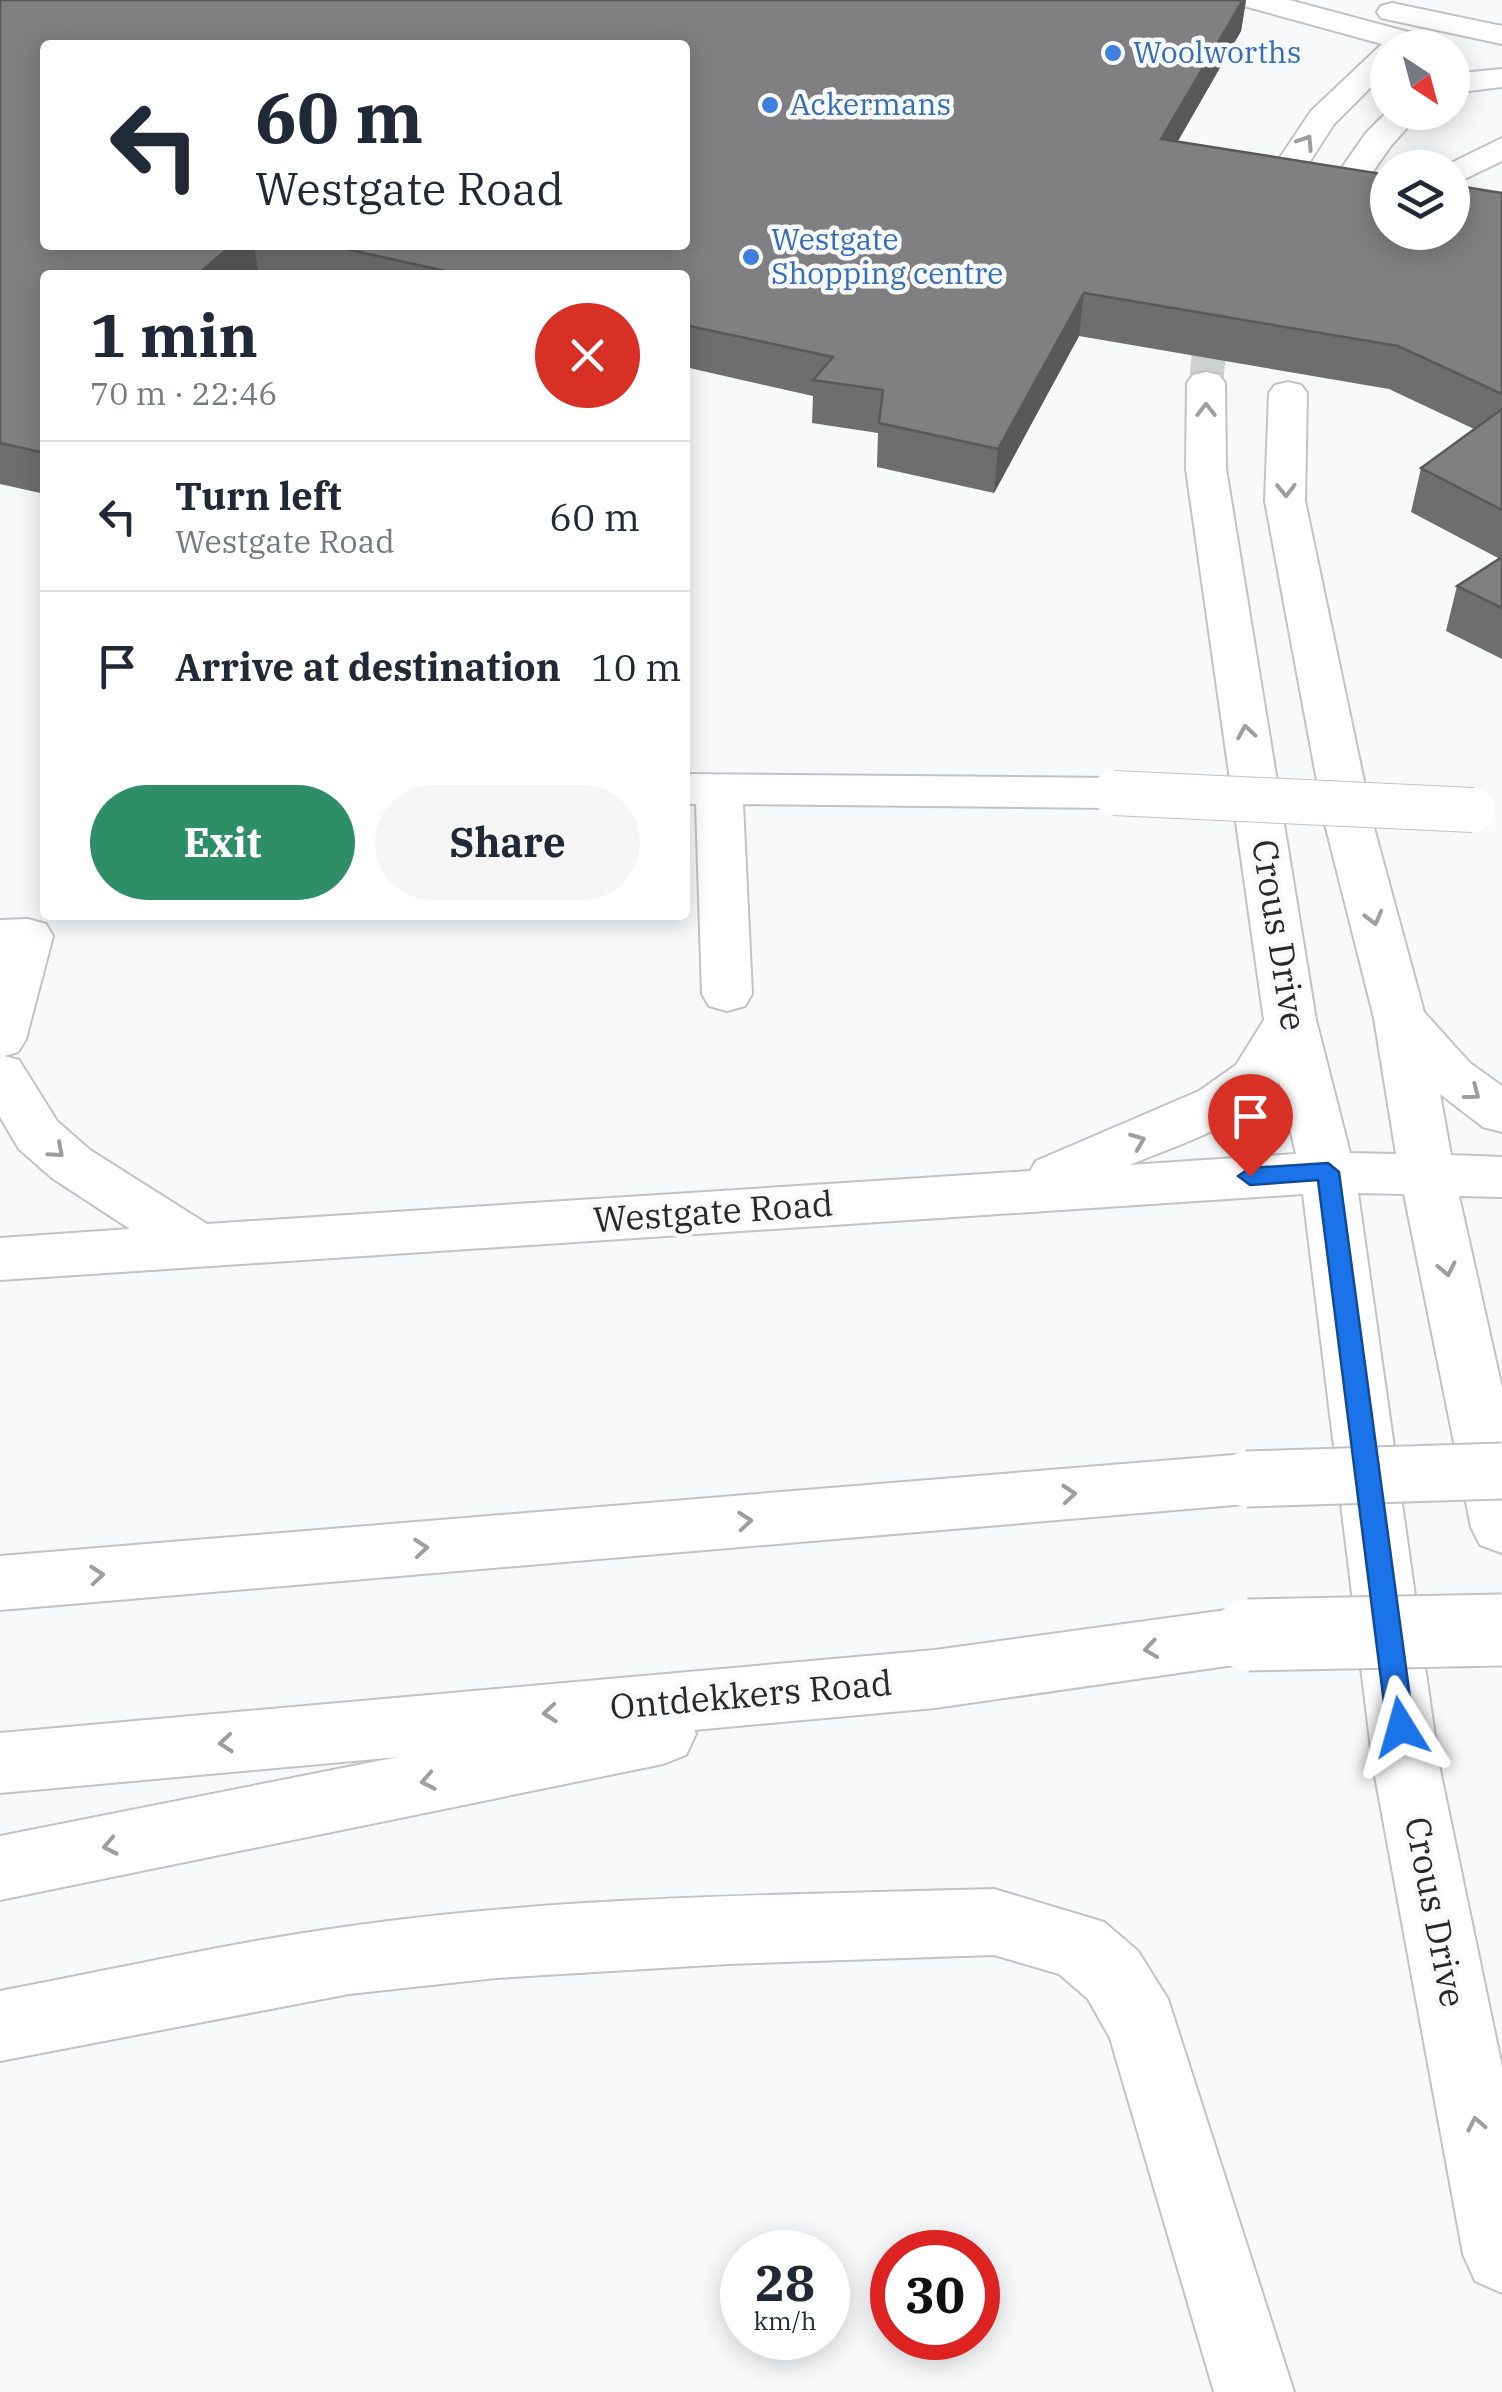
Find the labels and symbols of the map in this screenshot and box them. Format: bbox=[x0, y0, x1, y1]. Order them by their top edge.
north arrow bbox=[1370, 30, 1470, 130]
place label: Woolworths bbox=[1133, 32, 1301, 71]
marker: Woolworths bbox=[1102, 42, 1124, 64]
place label: Ackermans bbox=[790, 84, 951, 123]
marker: Ackermans bbox=[759, 94, 781, 116]
one-way arrow bbox=[1294, 135, 1313, 153]
place label: Westgate Shopping centre bbox=[771, 219, 1003, 292]
marker: Westgate Shopping centre bbox=[740, 246, 762, 268]
one-way arrow bbox=[1195, 401, 1217, 416]
one-way arrow bbox=[1276, 483, 1297, 499]
one-way arrow bbox=[1237, 724, 1258, 740]
street label: Crous Drive bbox=[1242, 836, 1318, 1034]
one-way arrow bbox=[1362, 909, 1383, 926]
pin bbox=[1208, 1074, 1293, 1177]
one-way arrow bbox=[1462, 1081, 1480, 1099]
one-way arrow bbox=[1128, 1133, 1146, 1153]
one-way arrow bbox=[45, 1139, 64, 1157]
street label: Westgate Road bbox=[591, 1180, 834, 1242]
one-way arrow bbox=[1435, 1260, 1456, 1277]
one-way arrow bbox=[1061, 1483, 1077, 1505]
one-way arrow bbox=[737, 1510, 753, 1532]
one-way arrow bbox=[413, 1537, 429, 1559]
one-way arrow bbox=[90, 1564, 106, 1586]
one-way arrow bbox=[1143, 1637, 1160, 1658]
street label: Ontdekkers Road bbox=[608, 1659, 894, 1729]
position arrow bbox=[1349, 1675, 1453, 1779]
one-way arrow bbox=[541, 1702, 557, 1724]
one-way arrow bbox=[218, 1731, 234, 1753]
one-way arrow bbox=[420, 1770, 437, 1791]
street label: Crous Drive bbox=[1395, 1813, 1477, 2011]
one-way arrow bbox=[101, 1834, 118, 1855]
one-way arrow bbox=[1467, 2116, 1488, 2133]
speed limit sign: 30 bbox=[870, 2230, 1000, 2360]

